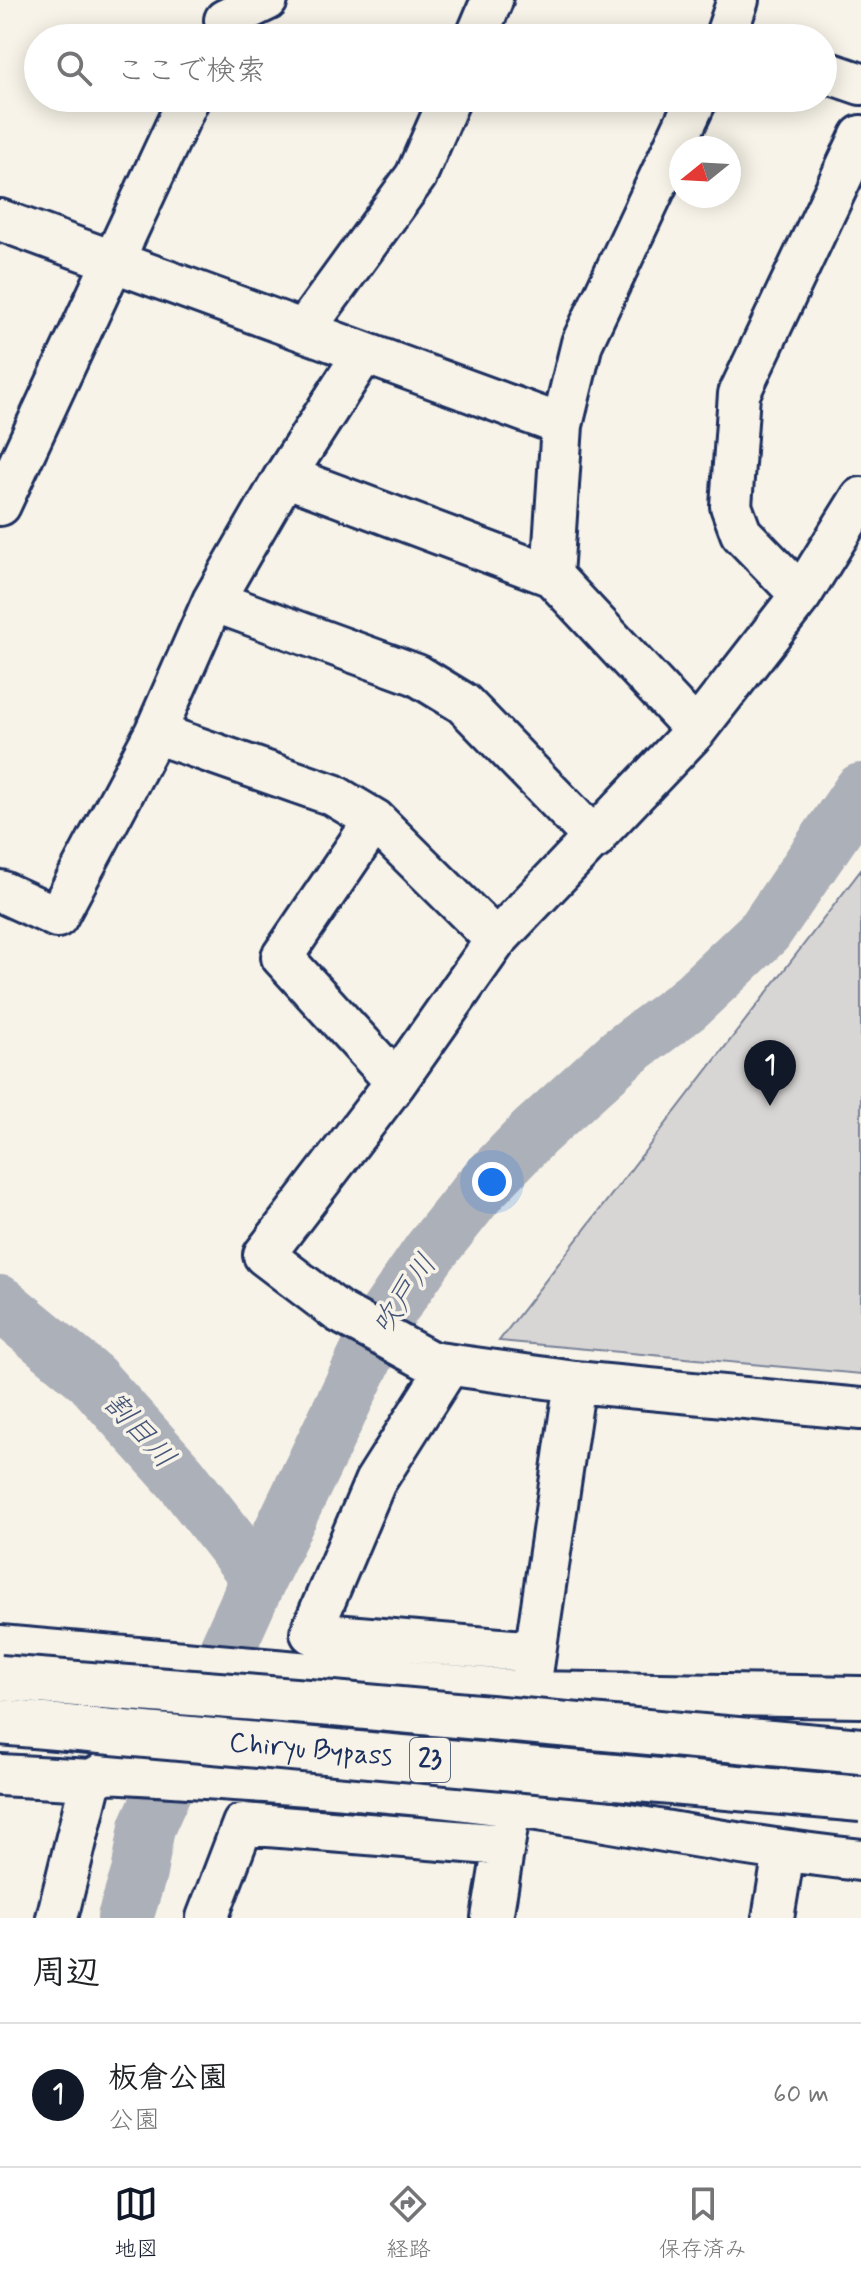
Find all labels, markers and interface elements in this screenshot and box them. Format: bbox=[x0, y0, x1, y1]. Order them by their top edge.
search box bbox=[24, 24, 837, 112]
icon: search bbox=[52, 46, 96, 90]
text: ここで検索 bbox=[116, 52, 266, 91]
north arrow bbox=[669, 136, 741, 208]
pin: 1 bbox=[744, 1040, 796, 1106]
your location bbox=[472, 1162, 512, 1202]
water label: 吹戸川 bbox=[364, 1247, 446, 1343]
water label: 割目川 bbox=[94, 1385, 184, 1477]
street label: Chiryu Bypass bbox=[228, 1724, 394, 1776]
road number: 23 bbox=[410, 1738, 450, 1782]
text: 周辺 bbox=[32, 1951, 100, 1996]
text: 板倉公園 bbox=[108, 2059, 228, 2098]
text: 1 bbox=[52, 2078, 64, 2112]
text: 60 m bbox=[773, 2078, 829, 2112]
text: 公園 bbox=[108, 2104, 160, 2138]
tab: 地図 bbox=[114, 2182, 158, 2264]
tab: 経路 bbox=[386, 2182, 431, 2264]
tab: 保存済み bbox=[659, 2182, 747, 2264]

